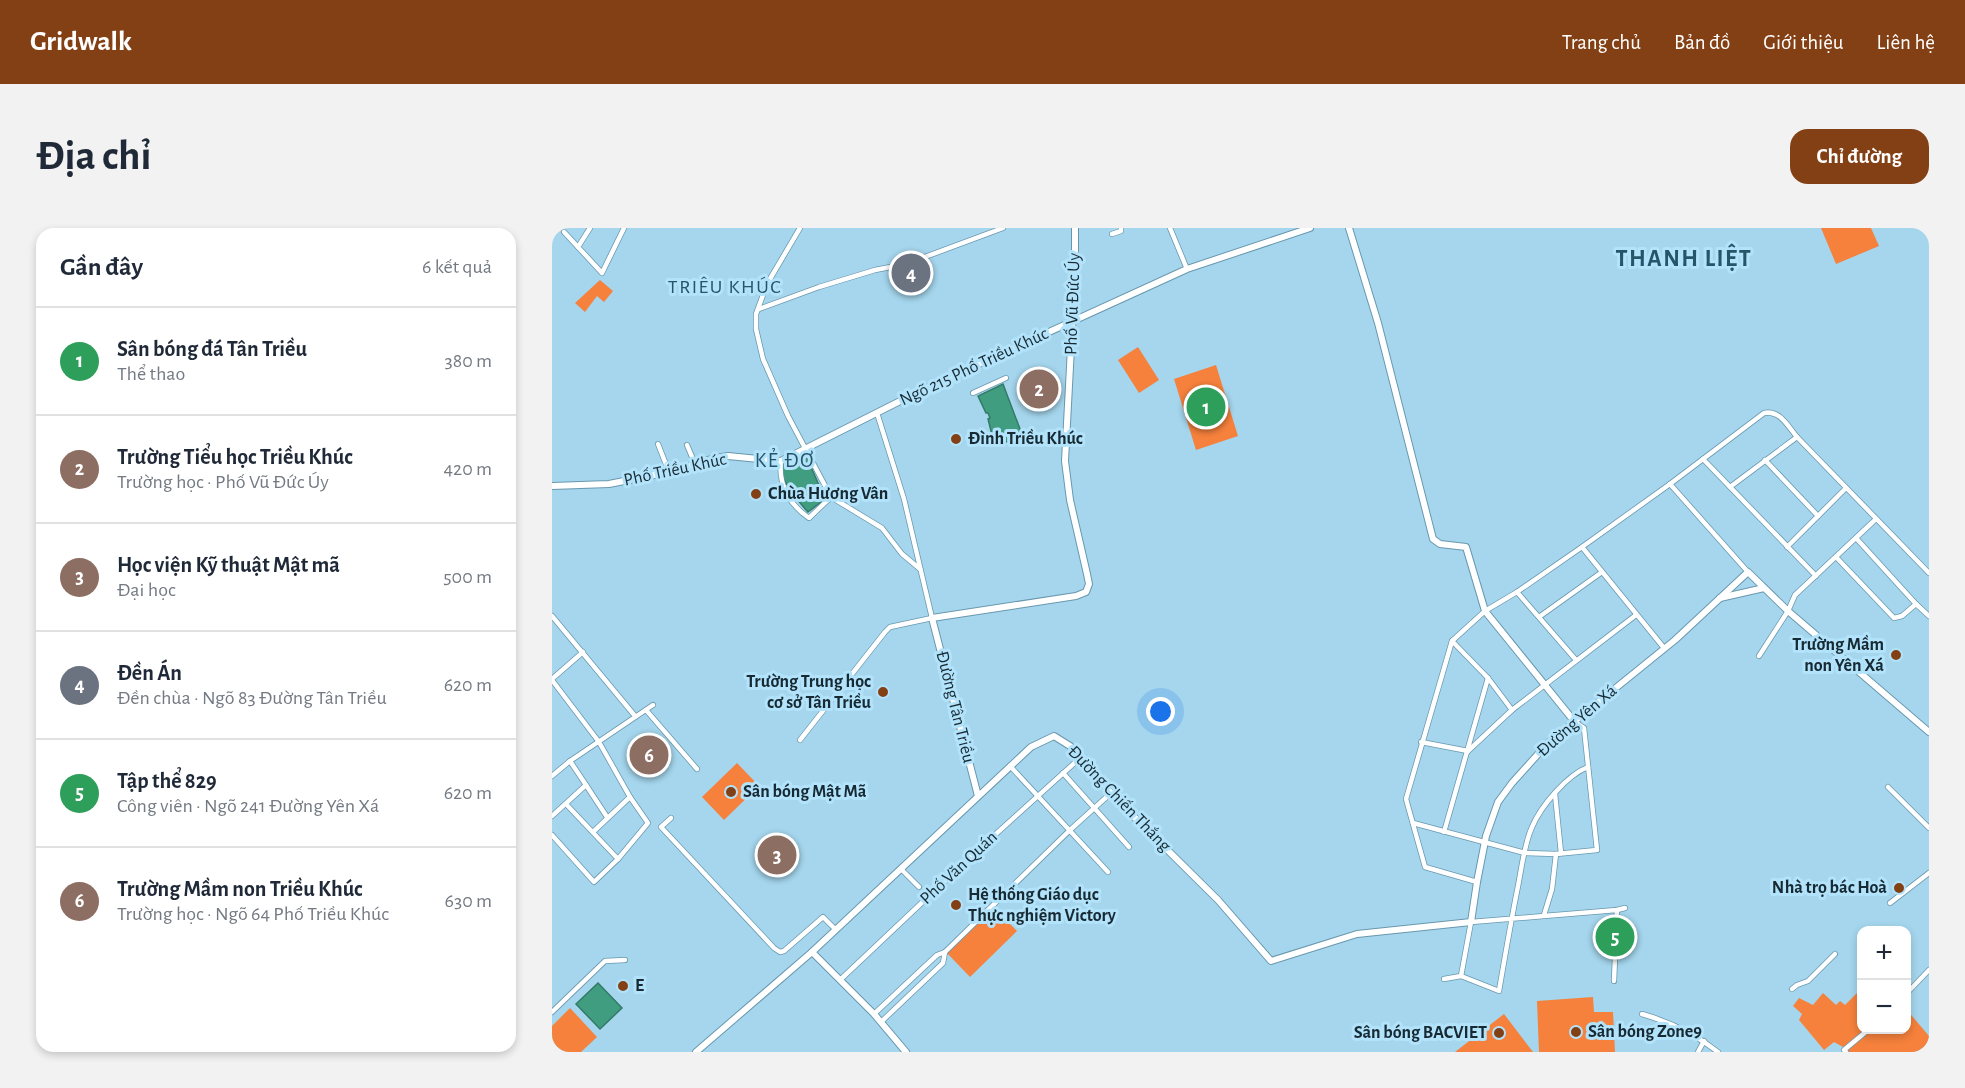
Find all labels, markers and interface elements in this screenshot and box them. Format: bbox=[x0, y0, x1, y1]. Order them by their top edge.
text: Gridwalk bbox=[30, 28, 132, 56]
text: Trang chủ bbox=[1562, 32, 1641, 53]
text: Bản đồ bbox=[1674, 32, 1730, 53]
text: Giới thiệu bbox=[1763, 32, 1844, 53]
text: Liên hệ bbox=[1877, 32, 1935, 53]
button: Chỉ đường bbox=[1790, 129, 1929, 184]
text: Địa chỉ bbox=[36, 135, 151, 177]
district label: THANH LIỆT bbox=[1616, 243, 1752, 271]
pin: 4 bbox=[892, 250, 930, 296]
street label: Phố Vũ Đức Úy bbox=[1059, 252, 1084, 356]
text: Gần đây bbox=[60, 254, 143, 280]
text: 6 kết quả bbox=[422, 257, 492, 277]
district label: TRIÊU KHÚC bbox=[668, 276, 782, 297]
street label: Ngõ 215 Phố Triều Khúc bbox=[896, 323, 1052, 411]
text: Sân bóng đá Tân Triều bbox=[117, 338, 307, 360]
text: 1 bbox=[76, 351, 83, 371]
text: 380 m bbox=[444, 351, 492, 371]
text: Thể thao bbox=[117, 364, 185, 384]
pin: 2 bbox=[1020, 366, 1058, 412]
pin: 1 bbox=[1186, 384, 1226, 429]
place label: Đình Triều Khúc bbox=[968, 428, 1083, 448]
marker: Đình Triều Khúc bbox=[949, 432, 963, 446]
text: Trường Tiểu học Triều Khúc bbox=[117, 446, 353, 468]
district label: KẺ ĐƠ bbox=[755, 448, 815, 471]
street label: Phố Triều Khúc bbox=[622, 449, 728, 490]
text: 2 bbox=[75, 459, 84, 479]
text: 420 m bbox=[443, 459, 492, 479]
text: Trường học · Phố Vũ Đức Úy bbox=[117, 472, 329, 492]
place label: Chùa Hương Vân bbox=[768, 485, 888, 503]
marker: Chùa Hương Vân bbox=[749, 487, 763, 501]
text: Học viện Kỹ thuật Mật mã bbox=[117, 554, 340, 576]
text: 3 bbox=[75, 567, 84, 587]
text: 500 m bbox=[443, 567, 492, 587]
text: Đại học bbox=[117, 580, 176, 600]
place label: Trường Mầm non Yên Xá bbox=[1792, 634, 1884, 675]
marker: Trường Mầm non Yên Xá bbox=[1889, 648, 1903, 662]
street label: Đường Tân Triều bbox=[932, 649, 979, 765]
text: Đền Án bbox=[117, 662, 182, 684]
place label: Trường Trung học cơ sở Tân Triều bbox=[746, 673, 872, 712]
text: 4 bbox=[74, 675, 85, 695]
text: 620 m bbox=[444, 675, 492, 695]
street label: Đường Yên Xá bbox=[1534, 682, 1620, 760]
marker: Trường Trung học cơ sở Tân Triều bbox=[876, 685, 890, 699]
text: Đền chùa · Ngõ 83 Đường Tân Triều bbox=[117, 688, 387, 708]
your location bbox=[1146, 697, 1175, 726]
pin: 6 bbox=[630, 732, 668, 778]
street label: Đường Chiến Thắng bbox=[1064, 742, 1175, 856]
text: Tập thể 829 bbox=[117, 770, 217, 792]
text: 5 bbox=[75, 783, 84, 803]
text: 620 m bbox=[444, 783, 492, 803]
place label: Sân bóng Mật Mã bbox=[743, 783, 867, 801]
marker: Sân bóng Mật Mã bbox=[724, 785, 738, 799]
text: Công viên · Ngõ 241 Đường Yên Xá bbox=[117, 796, 379, 816]
street label: Phố Văn Quán bbox=[916, 827, 1001, 908]
pin: 3 bbox=[758, 832, 796, 878]
text: Trường Mầm non Triều Khúc bbox=[117, 878, 363, 900]
place label: Nhà trọ bác Hoà bbox=[1772, 879, 1887, 897]
marker: Nhà trọ bác Hoà bbox=[1892, 881, 1906, 895]
place label: Hệ thống Giáo dục Thực nghiệm Victory bbox=[968, 884, 1117, 925]
text: 6 bbox=[75, 891, 84, 911]
text: 630 m bbox=[445, 891, 492, 911]
marker: Hệ thống Giáo dục Thực nghiệm Victory bbox=[949, 898, 963, 912]
text: Trường học · Ngõ 64 Phố Triều Khúc bbox=[117, 904, 389, 924]
pin: 5 bbox=[1596, 914, 1634, 960]
map controls bbox=[1857, 926, 1911, 1034]
button: + bbox=[1857, 926, 1911, 980]
place label: E bbox=[635, 977, 644, 995]
marker: E bbox=[616, 979, 630, 993]
button: − bbox=[1857, 980, 1911, 1034]
place label: Sân bóng Zone9 bbox=[1588, 1023, 1702, 1041]
place label: Sân bóng BACVIET bbox=[1354, 1024, 1487, 1042]
marker: Sân bóng Zone9 bbox=[1569, 1025, 1583, 1039]
marker: Sân bóng BACVIET bbox=[1492, 1026, 1506, 1040]

